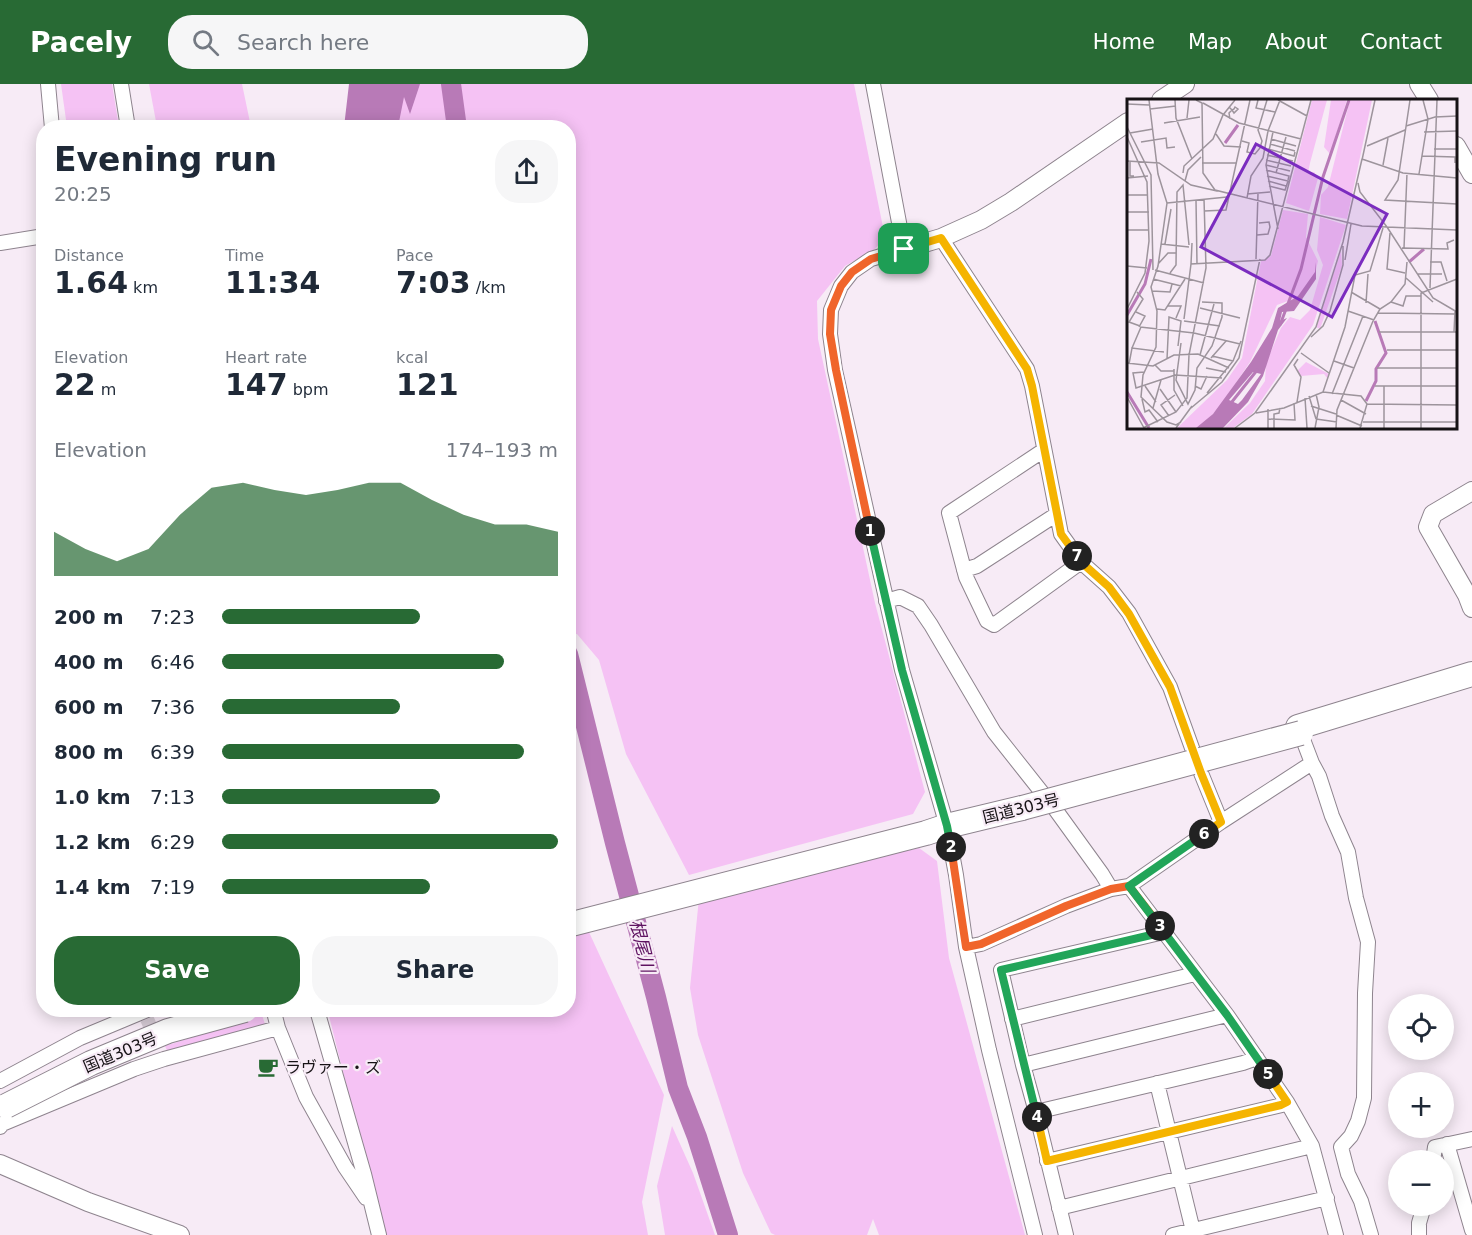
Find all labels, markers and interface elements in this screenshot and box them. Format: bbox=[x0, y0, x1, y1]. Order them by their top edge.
search box bbox=[168, 15, 588, 69]
text: Pacely bbox=[30, 26, 132, 59]
icon: search bbox=[189, 26, 222, 59]
text: Search here bbox=[237, 30, 369, 55]
text: Home bbox=[1093, 30, 1155, 54]
text: Map bbox=[1188, 30, 1232, 54]
text: About bbox=[1265, 30, 1327, 54]
text: Contact bbox=[1360, 30, 1442, 54]
inset map bbox=[1127, 99, 1457, 429]
text: Evening run bbox=[54, 140, 277, 179]
button: share bbox=[495, 140, 558, 203]
text: 20:25 bbox=[54, 182, 112, 206]
pin bbox=[878, 223, 929, 274]
icon: arrive bbox=[887, 232, 920, 265]
text: Distance bbox=[54, 246, 124, 265]
text: Time bbox=[225, 246, 264, 265]
text: Pace bbox=[396, 246, 433, 265]
text: 1.64 bbox=[54, 265, 128, 300]
text: 11:34 bbox=[225, 265, 321, 300]
text: 7:03 bbox=[396, 265, 471, 300]
text: km bbox=[128, 278, 158, 297]
text: /km bbox=[471, 278, 506, 297]
text: Elevation bbox=[54, 348, 128, 367]
text: Heart rate bbox=[225, 348, 307, 367]
text: kcal bbox=[396, 348, 428, 367]
text: 22 bbox=[54, 367, 96, 402]
text: 147 bbox=[225, 367, 288, 402]
text: 121 bbox=[396, 367, 459, 402]
text: m bbox=[96, 380, 116, 399]
text: bpm bbox=[288, 380, 329, 399]
text: Elevation bbox=[54, 438, 147, 462]
text: 174–193 m bbox=[446, 438, 558, 462]
pin: 1 bbox=[855, 516, 885, 546]
text: 1 bbox=[864, 521, 876, 540]
pin: 7 bbox=[1062, 541, 1092, 571]
text: 7 bbox=[1071, 546, 1083, 565]
text: 200 m bbox=[54, 605, 124, 629]
text: 7:23 bbox=[150, 605, 195, 629]
text: 400 m bbox=[54, 650, 124, 674]
text: 6:46 bbox=[150, 650, 195, 674]
text: 600 m bbox=[54, 695, 124, 719]
text: 7:36 bbox=[150, 695, 195, 719]
text: 800 m bbox=[54, 740, 124, 764]
text: 6:39 bbox=[150, 740, 195, 764]
text: 1.0 km bbox=[54, 785, 131, 809]
text: 7:13 bbox=[150, 785, 195, 809]
street label: 国道303号 bbox=[981, 790, 1062, 827]
pin: 6 bbox=[1189, 819, 1219, 849]
text: 6 bbox=[1198, 824, 1210, 843]
text: 1.2 km bbox=[54, 830, 131, 854]
text: 6:29 bbox=[150, 830, 195, 854]
pin: 2 bbox=[936, 832, 966, 862]
text: 2 bbox=[945, 837, 957, 856]
text: 1.4 km bbox=[54, 875, 131, 899]
text: 7:19 bbox=[150, 875, 195, 899]
pin: 3 bbox=[1145, 911, 1175, 941]
text: 3 bbox=[1154, 916, 1166, 935]
water label: 根尾川 bbox=[626, 917, 660, 977]
button: Save bbox=[54, 936, 300, 1005]
button: Share bbox=[312, 936, 558, 1005]
map controls bbox=[1388, 994, 1454, 1216]
button: locate bbox=[1388, 994, 1454, 1060]
street label: 国道303号 bbox=[80, 1028, 160, 1077]
cafe icon: ラヴァー・ズ bbox=[256, 1055, 280, 1079]
place label: ラヴァー・ズ bbox=[285, 1058, 381, 1077]
pin: 5 bbox=[1253, 1059, 1283, 1089]
text: 5 bbox=[1262, 1064, 1274, 1083]
button: + bbox=[1388, 1072, 1454, 1138]
pin: 4 bbox=[1022, 1102, 1052, 1132]
text: 4 bbox=[1031, 1107, 1043, 1126]
button: − bbox=[1388, 1150, 1454, 1216]

